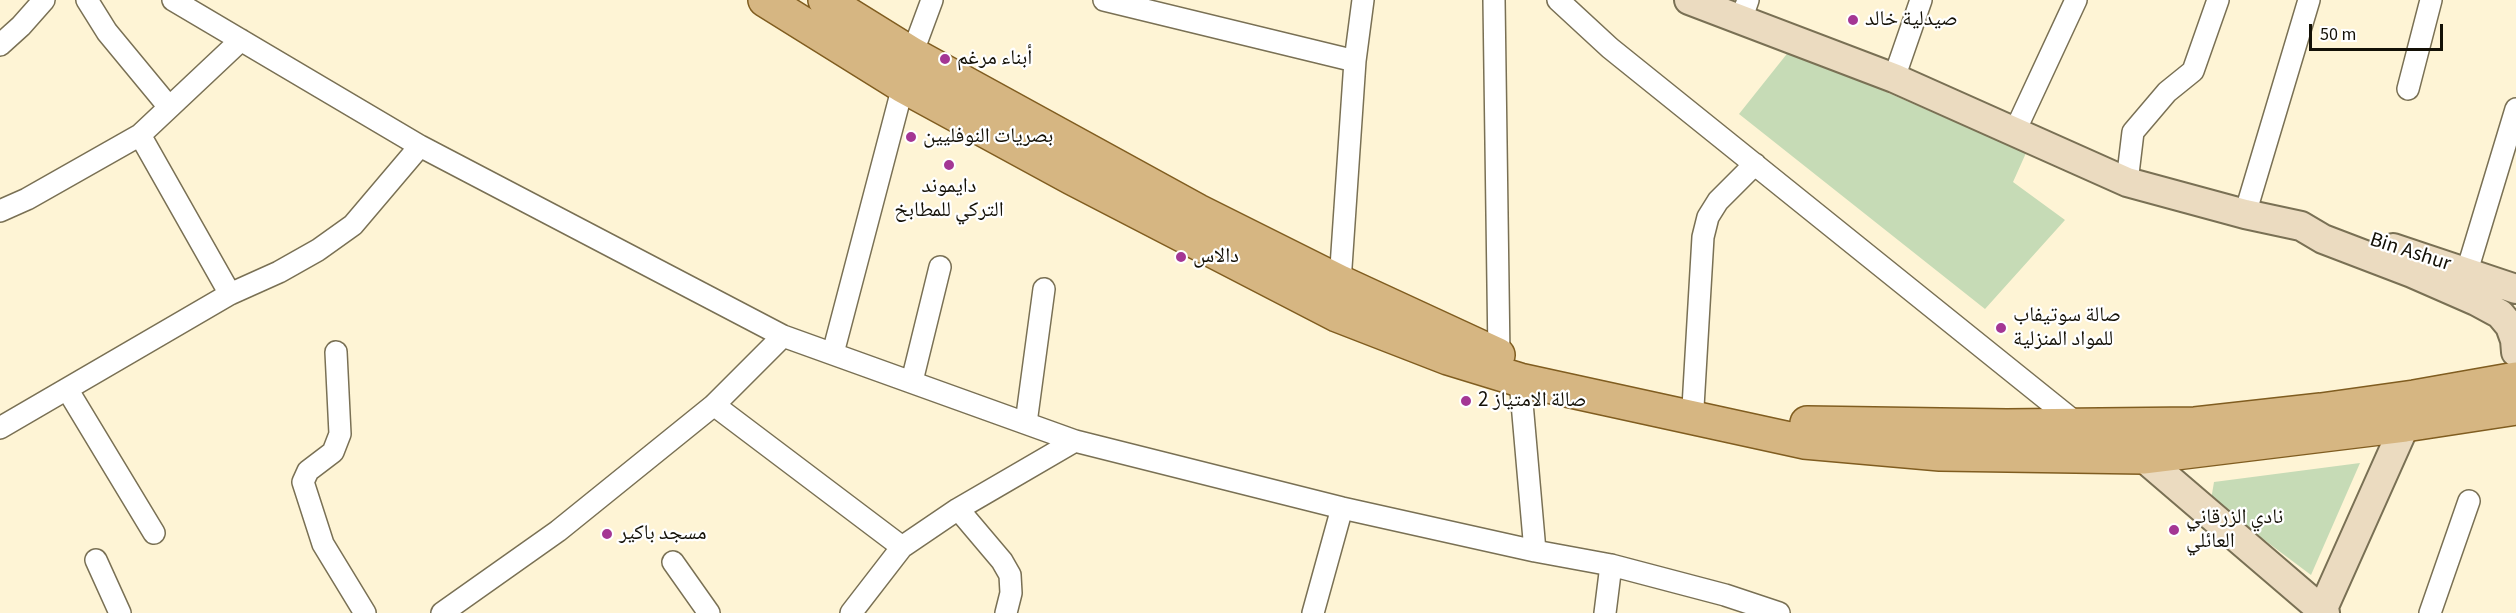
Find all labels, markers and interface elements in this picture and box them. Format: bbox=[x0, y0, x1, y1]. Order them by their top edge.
place label: صيدلية خالد bbox=[1865, 7, 1958, 33]
scale bar bbox=[2312, 12, 2446, 50]
marker: صيدلية خالد bbox=[1846, 13, 1860, 27]
text: 50 m bbox=[2320, 22, 2356, 47]
place label: أبناء مرغم bbox=[957, 46, 1032, 72]
marker: أبناء مرغم bbox=[938, 52, 952, 66]
place label: بصريات النوفليين bbox=[923, 124, 1053, 150]
marker: بصريات النوفليين bbox=[904, 130, 918, 144]
marker: دايموند التركي للمطابخ bbox=[942, 158, 956, 172]
place label: دايموند التركي للمطابخ bbox=[894, 174, 1004, 224]
street label: Bin Ashur bbox=[2366, 228, 2454, 278]
place label: دالاس bbox=[1193, 244, 1239, 270]
marker: دالاس bbox=[1174, 250, 1188, 264]
place label: صالة سوتيفاب للمواد المنزلية bbox=[2013, 303, 2121, 353]
marker: صالة سوتيفاب للمواد المنزلية bbox=[1994, 321, 2008, 335]
place label: صالة الامتياز 2 bbox=[1478, 388, 1587, 414]
marker: صالة الامتياز 2 bbox=[1459, 394, 1473, 408]
place label: نادي الزرقاني العائلي bbox=[2186, 505, 2283, 555]
place label: مسجد باكير bbox=[619, 521, 706, 547]
marker: نادي الزرقاني العائلي bbox=[2167, 523, 2181, 537]
marker: مسجد باكير bbox=[600, 527, 614, 541]

